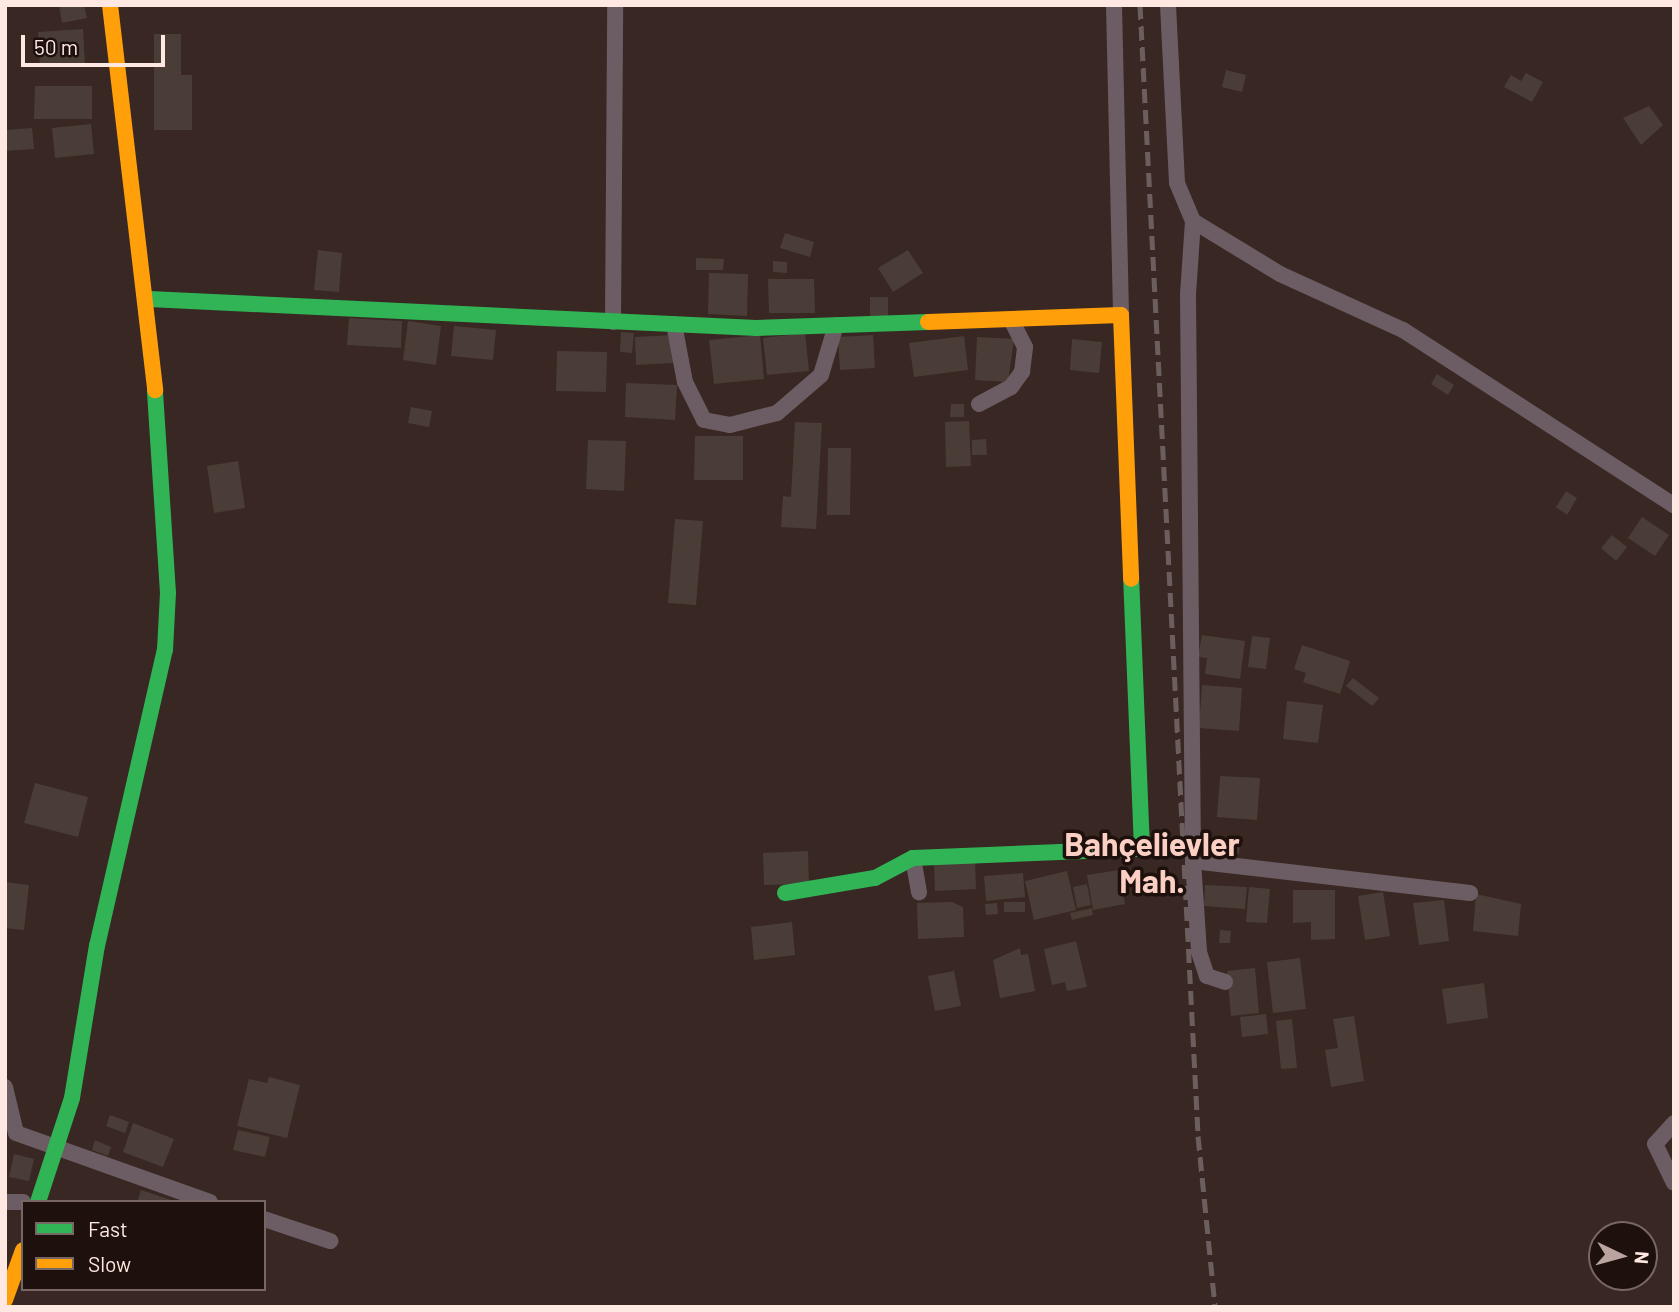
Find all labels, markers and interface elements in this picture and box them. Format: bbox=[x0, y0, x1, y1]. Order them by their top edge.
scale bar bbox=[24, 21, 168, 65]
text: 50 m bbox=[34, 34, 78, 59]
district label: Bahçelievler Mah. bbox=[1064, 825, 1240, 900]
legend bbox=[21, 1200, 266, 1291]
text: Fast bbox=[88, 1216, 128, 1241]
north arrow bbox=[1588, 1221, 1658, 1291]
text: N bbox=[1630, 1250, 1654, 1265]
text: Slow bbox=[88, 1251, 131, 1276]

